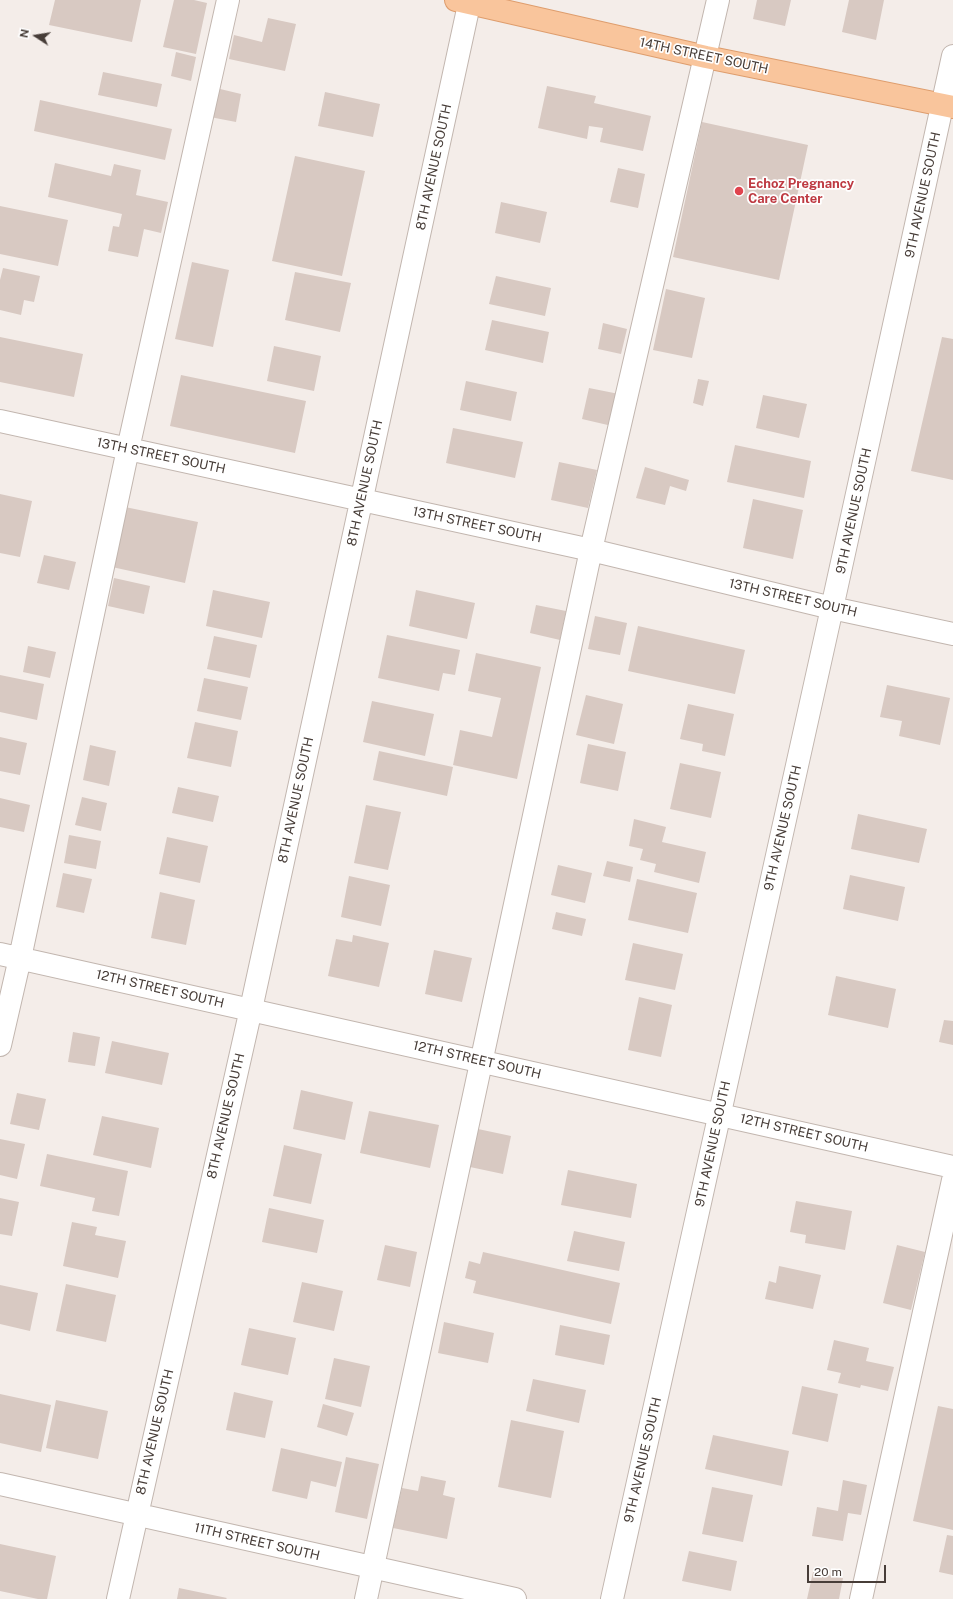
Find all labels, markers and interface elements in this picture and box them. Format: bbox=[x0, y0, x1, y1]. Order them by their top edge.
north arrow bbox=[16, 16, 56, 56]
text: N bbox=[17, 28, 31, 39]
street label: 14TH STREET SOUTH bbox=[638, 35, 770, 77]
street label: 8TH AVENUE SOUTH bbox=[413, 102, 455, 232]
street label: 9TH AVENUE SOUTH bbox=[902, 131, 944, 259]
place label: Echoz Pregnancy Care Center bbox=[748, 176, 854, 207]
marker: Echoz Pregnancy Care Center bbox=[733, 185, 745, 197]
street label: 8TH AVENUE SOUTH bbox=[344, 418, 386, 548]
street label: 13TH STREET SOUTH bbox=[95, 435, 227, 477]
street label: 9TH AVENUE SOUTH bbox=[833, 447, 875, 575]
street label: 13TH STREET SOUTH bbox=[411, 504, 543, 546]
street label: 13TH STREET SOUTH bbox=[727, 576, 859, 620]
street label: 8TH AVENUE SOUTH bbox=[275, 735, 317, 865]
street label: 9TH AVENUE SOUTH bbox=[761, 764, 805, 892]
street label: 12TH STREET SOUTH bbox=[94, 967, 226, 1011]
street label: 12TH STREET SOUTH bbox=[411, 1038, 543, 1082]
street label: 8TH AVENUE SOUTH bbox=[204, 1052, 248, 1180]
street label: 9TH AVENUE SOUTH bbox=[692, 1080, 734, 1208]
street label: 12TH STREET SOUTH bbox=[738, 1111, 870, 1155]
street label: 8TH AVENUE SOUTH bbox=[133, 1368, 177, 1496]
street label: 9TH AVENUE SOUTH bbox=[621, 1396, 665, 1524]
street label: 11TH STREET SOUTH bbox=[193, 1520, 321, 1564]
scale bar bbox=[809, 1557, 888, 1583]
text: 20 m bbox=[814, 1565, 842, 1579]

